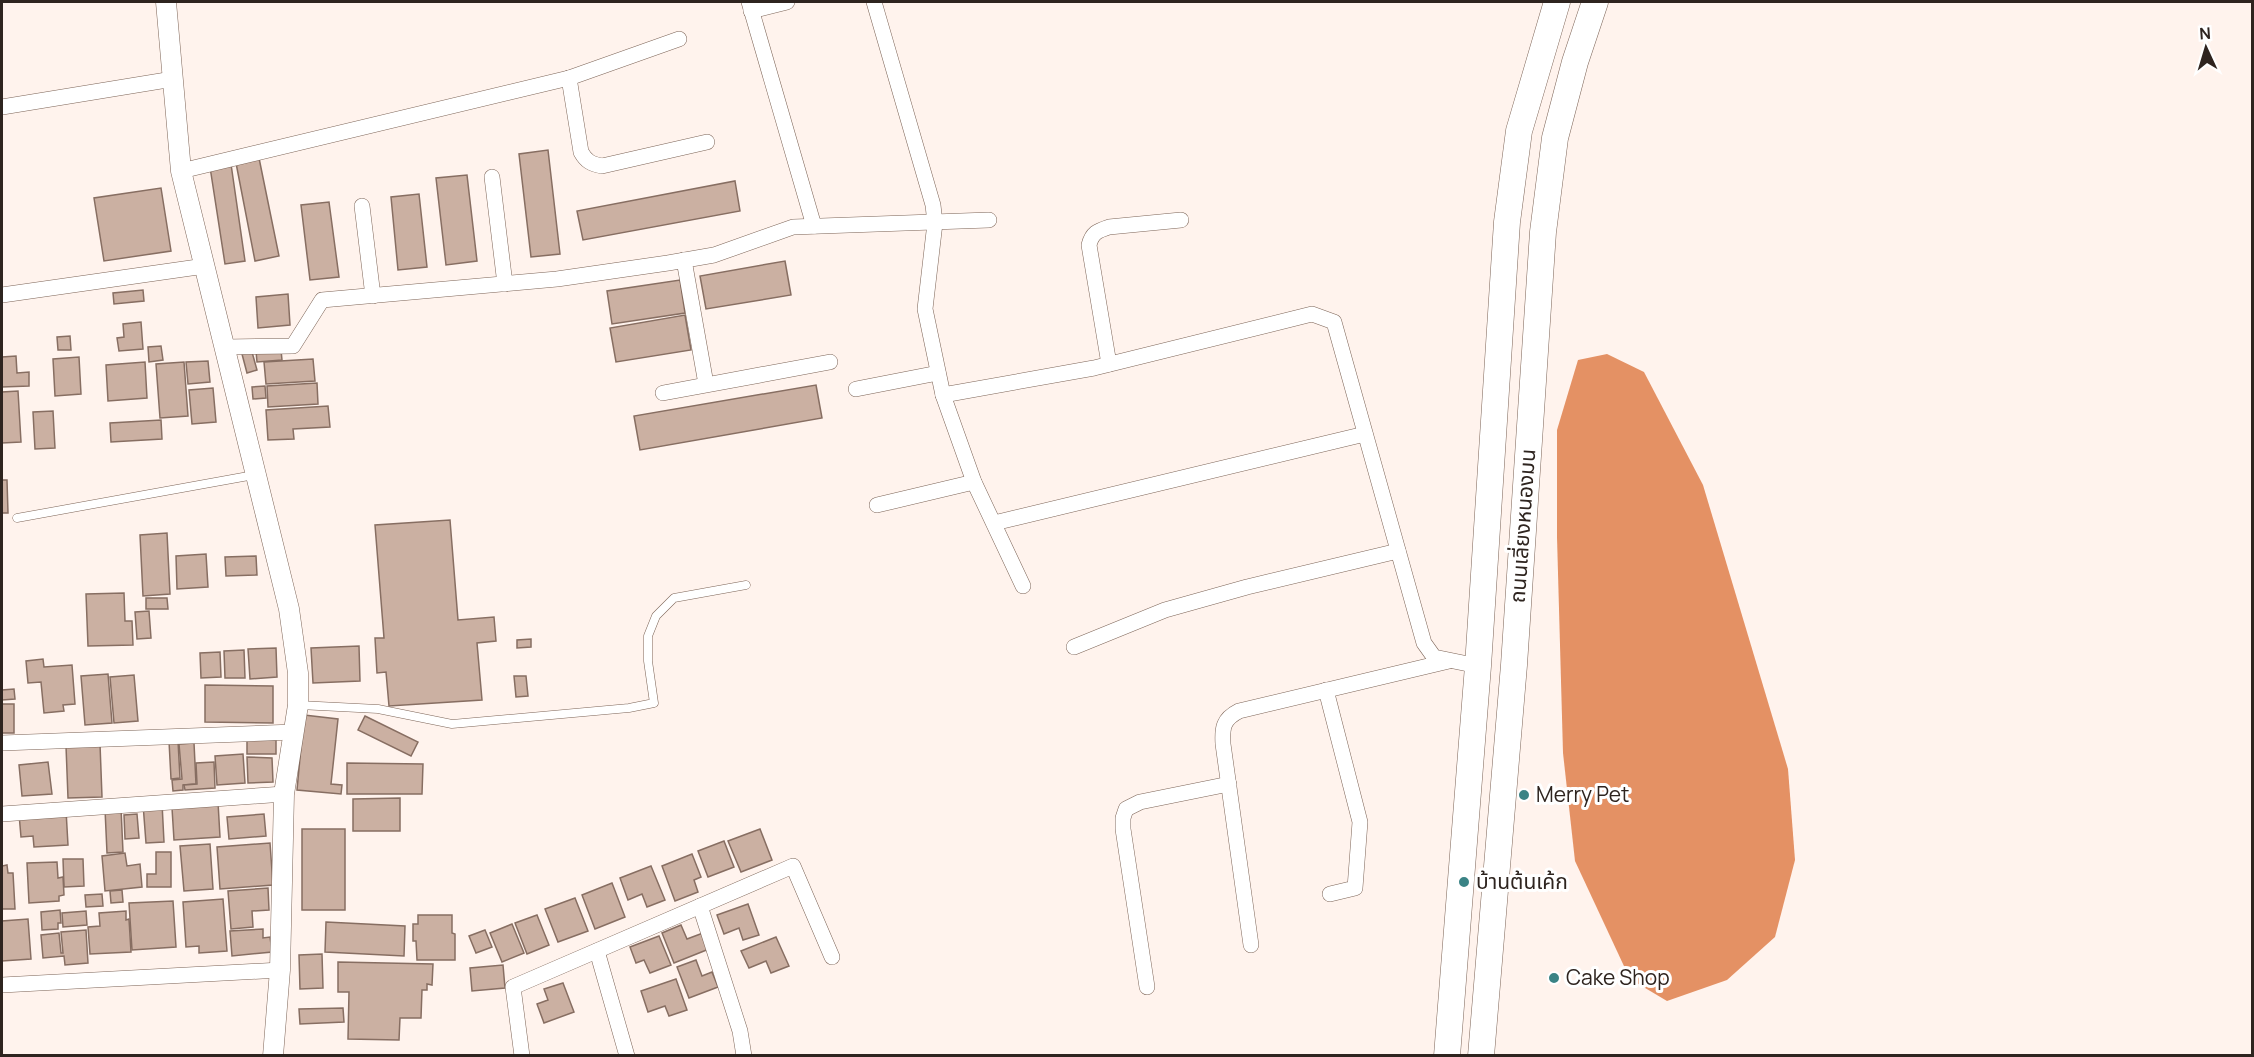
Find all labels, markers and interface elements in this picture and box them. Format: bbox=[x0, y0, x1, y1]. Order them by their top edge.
north arrow bbox=[2176, 18, 2236, 78]
text: N bbox=[2198, 22, 2211, 44]
street label: ถนนเลี่ยงหนองมน bbox=[1503, 448, 1541, 604]
place label: Merry Pet bbox=[1536, 780, 1630, 808]
marker: Merry Pet bbox=[1517, 788, 1531, 802]
place label: บ้านต้นเค้ก bbox=[1476, 867, 1568, 895]
marker: บ้านต้นเค้ก bbox=[1457, 875, 1471, 889]
place label: Cake Shop bbox=[1566, 963, 1670, 991]
marker: Cake Shop bbox=[1547, 971, 1561, 985]

